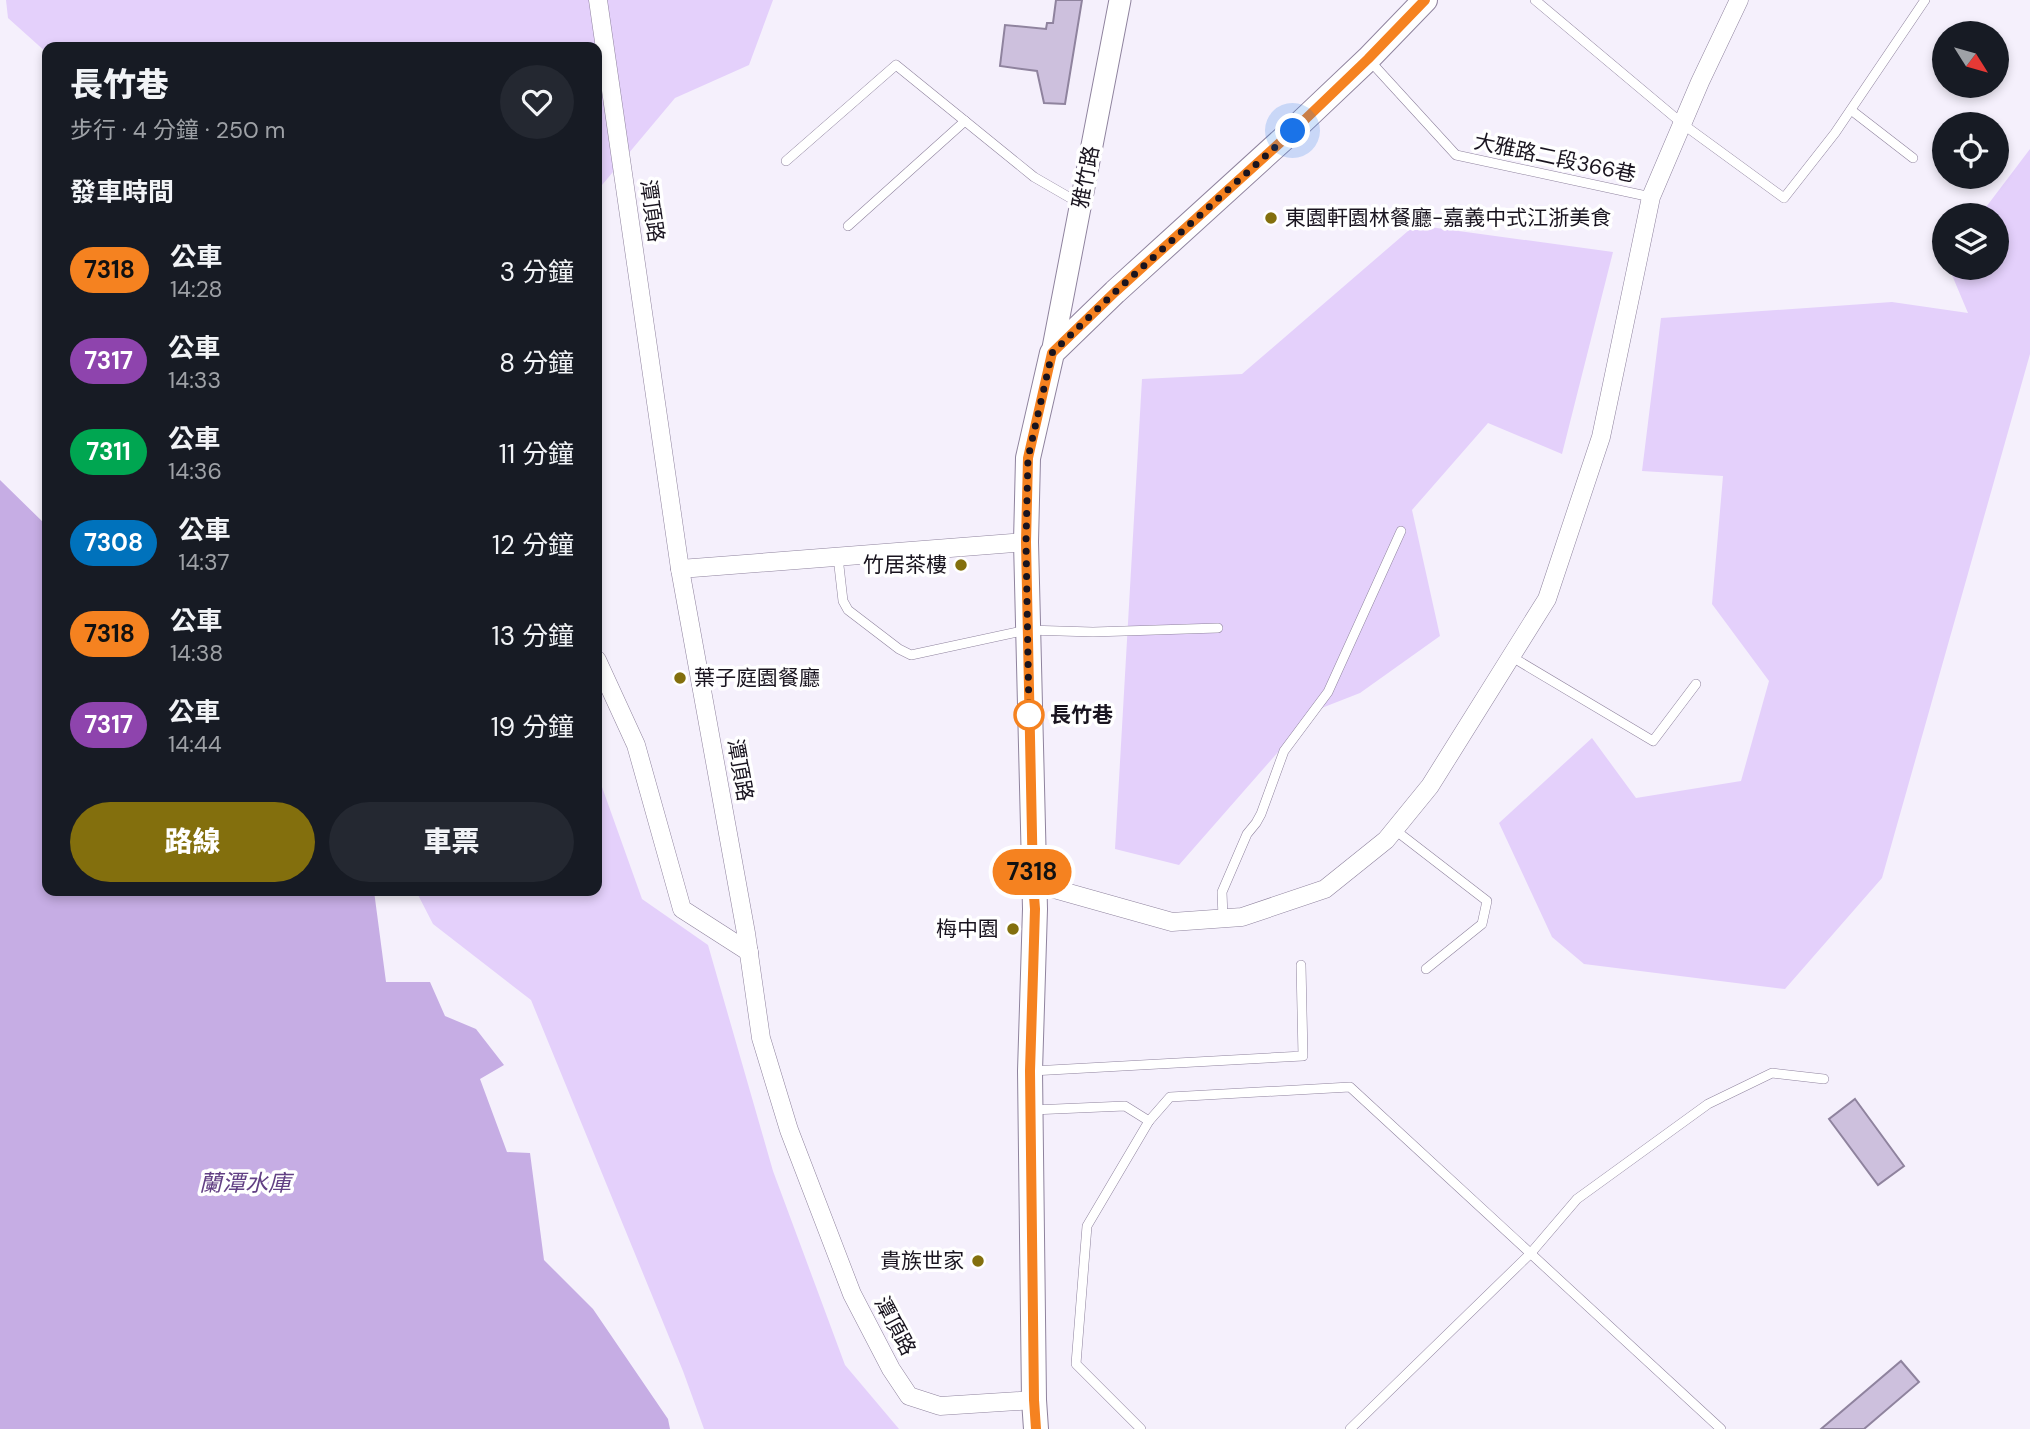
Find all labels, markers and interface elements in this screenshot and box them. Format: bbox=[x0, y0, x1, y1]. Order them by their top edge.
north arrow bbox=[1932, 21, 2009, 98]
map controls bbox=[1932, 21, 2009, 280]
text: 長竹巷 bbox=[70, 63, 169, 106]
button: heart bbox=[500, 65, 574, 139]
button: locate bbox=[1932, 112, 2009, 189]
your location bbox=[1275, 113, 1310, 148]
text: 步行 · 4 分鐘 · 250 m bbox=[70, 115, 285, 145]
street label: 大雅路二段366巷 bbox=[1471, 127, 1639, 189]
street label: 雅竹路 bbox=[1066, 143, 1106, 211]
text: 發車時間 bbox=[70, 175, 174, 209]
street label: 潭頂路 bbox=[634, 178, 670, 244]
button: layers bbox=[1932, 203, 2009, 280]
place label: 東園軒園林餐廳-嘉義中式江浙美食 bbox=[1285, 204, 1611, 232]
marker: 東園軒園林餐廳-嘉義中式江浙美食 bbox=[1263, 210, 1279, 226]
text: 公車 bbox=[170, 240, 222, 274]
text: 7318 bbox=[84, 254, 135, 285]
text: 3 分鐘 bbox=[500, 255, 574, 289]
text: 14:28 bbox=[170, 274, 223, 304]
text: 公車 bbox=[168, 331, 220, 365]
text: 7317 bbox=[84, 345, 133, 376]
text: 8 分鐘 bbox=[499, 346, 574, 380]
text: 14:33 bbox=[168, 365, 221, 395]
text: 公車 bbox=[168, 422, 220, 456]
text: 7311 bbox=[86, 436, 131, 467]
text: 11 分鐘 bbox=[499, 437, 574, 471]
text: 14:36 bbox=[168, 456, 222, 486]
text: 公車 bbox=[178, 513, 230, 547]
text: 7308 bbox=[84, 527, 143, 558]
text: 12 分鐘 bbox=[492, 528, 574, 562]
text: 14:37 bbox=[178, 547, 229, 577]
place label: 竹居茶樓 bbox=[863, 551, 947, 579]
marker: 竹居茶樓 bbox=[953, 557, 969, 573]
text: 公車 bbox=[170, 604, 222, 638]
text: 7318 bbox=[84, 618, 135, 649]
text: 13 分鐘 bbox=[492, 619, 574, 653]
text: 14:38 bbox=[170, 638, 223, 668]
place label: 葉子庭園餐廳 bbox=[694, 664, 820, 692]
marker: 葉子庭園餐廳 bbox=[672, 670, 688, 686]
text: 公車 bbox=[168, 695, 220, 729]
marker: 長竹巷 bbox=[1014, 700, 1044, 730]
place label: 長竹巷 bbox=[1050, 701, 1113, 729]
text: 7317 bbox=[84, 709, 133, 740]
text: 19 分鐘 bbox=[491, 710, 574, 744]
text: 14:44 bbox=[168, 729, 222, 759]
street label: 潭頂路 bbox=[721, 737, 759, 803]
button: 路線 bbox=[70, 802, 315, 882]
button: 車票 bbox=[329, 802, 574, 882]
line badge: 7318 bbox=[983, 849, 1081, 895]
text: 7318 bbox=[1007, 856, 1057, 887]
place label: 梅中園 bbox=[936, 915, 999, 943]
marker: 梅中園 bbox=[1005, 921, 1021, 937]
water label: 蘭潭水庫 bbox=[199, 1168, 295, 1198]
place label: 貴族世家 bbox=[880, 1247, 964, 1275]
marker: 貴族世家 bbox=[970, 1253, 986, 1269]
street label: 潭頂路 bbox=[868, 1292, 922, 1360]

